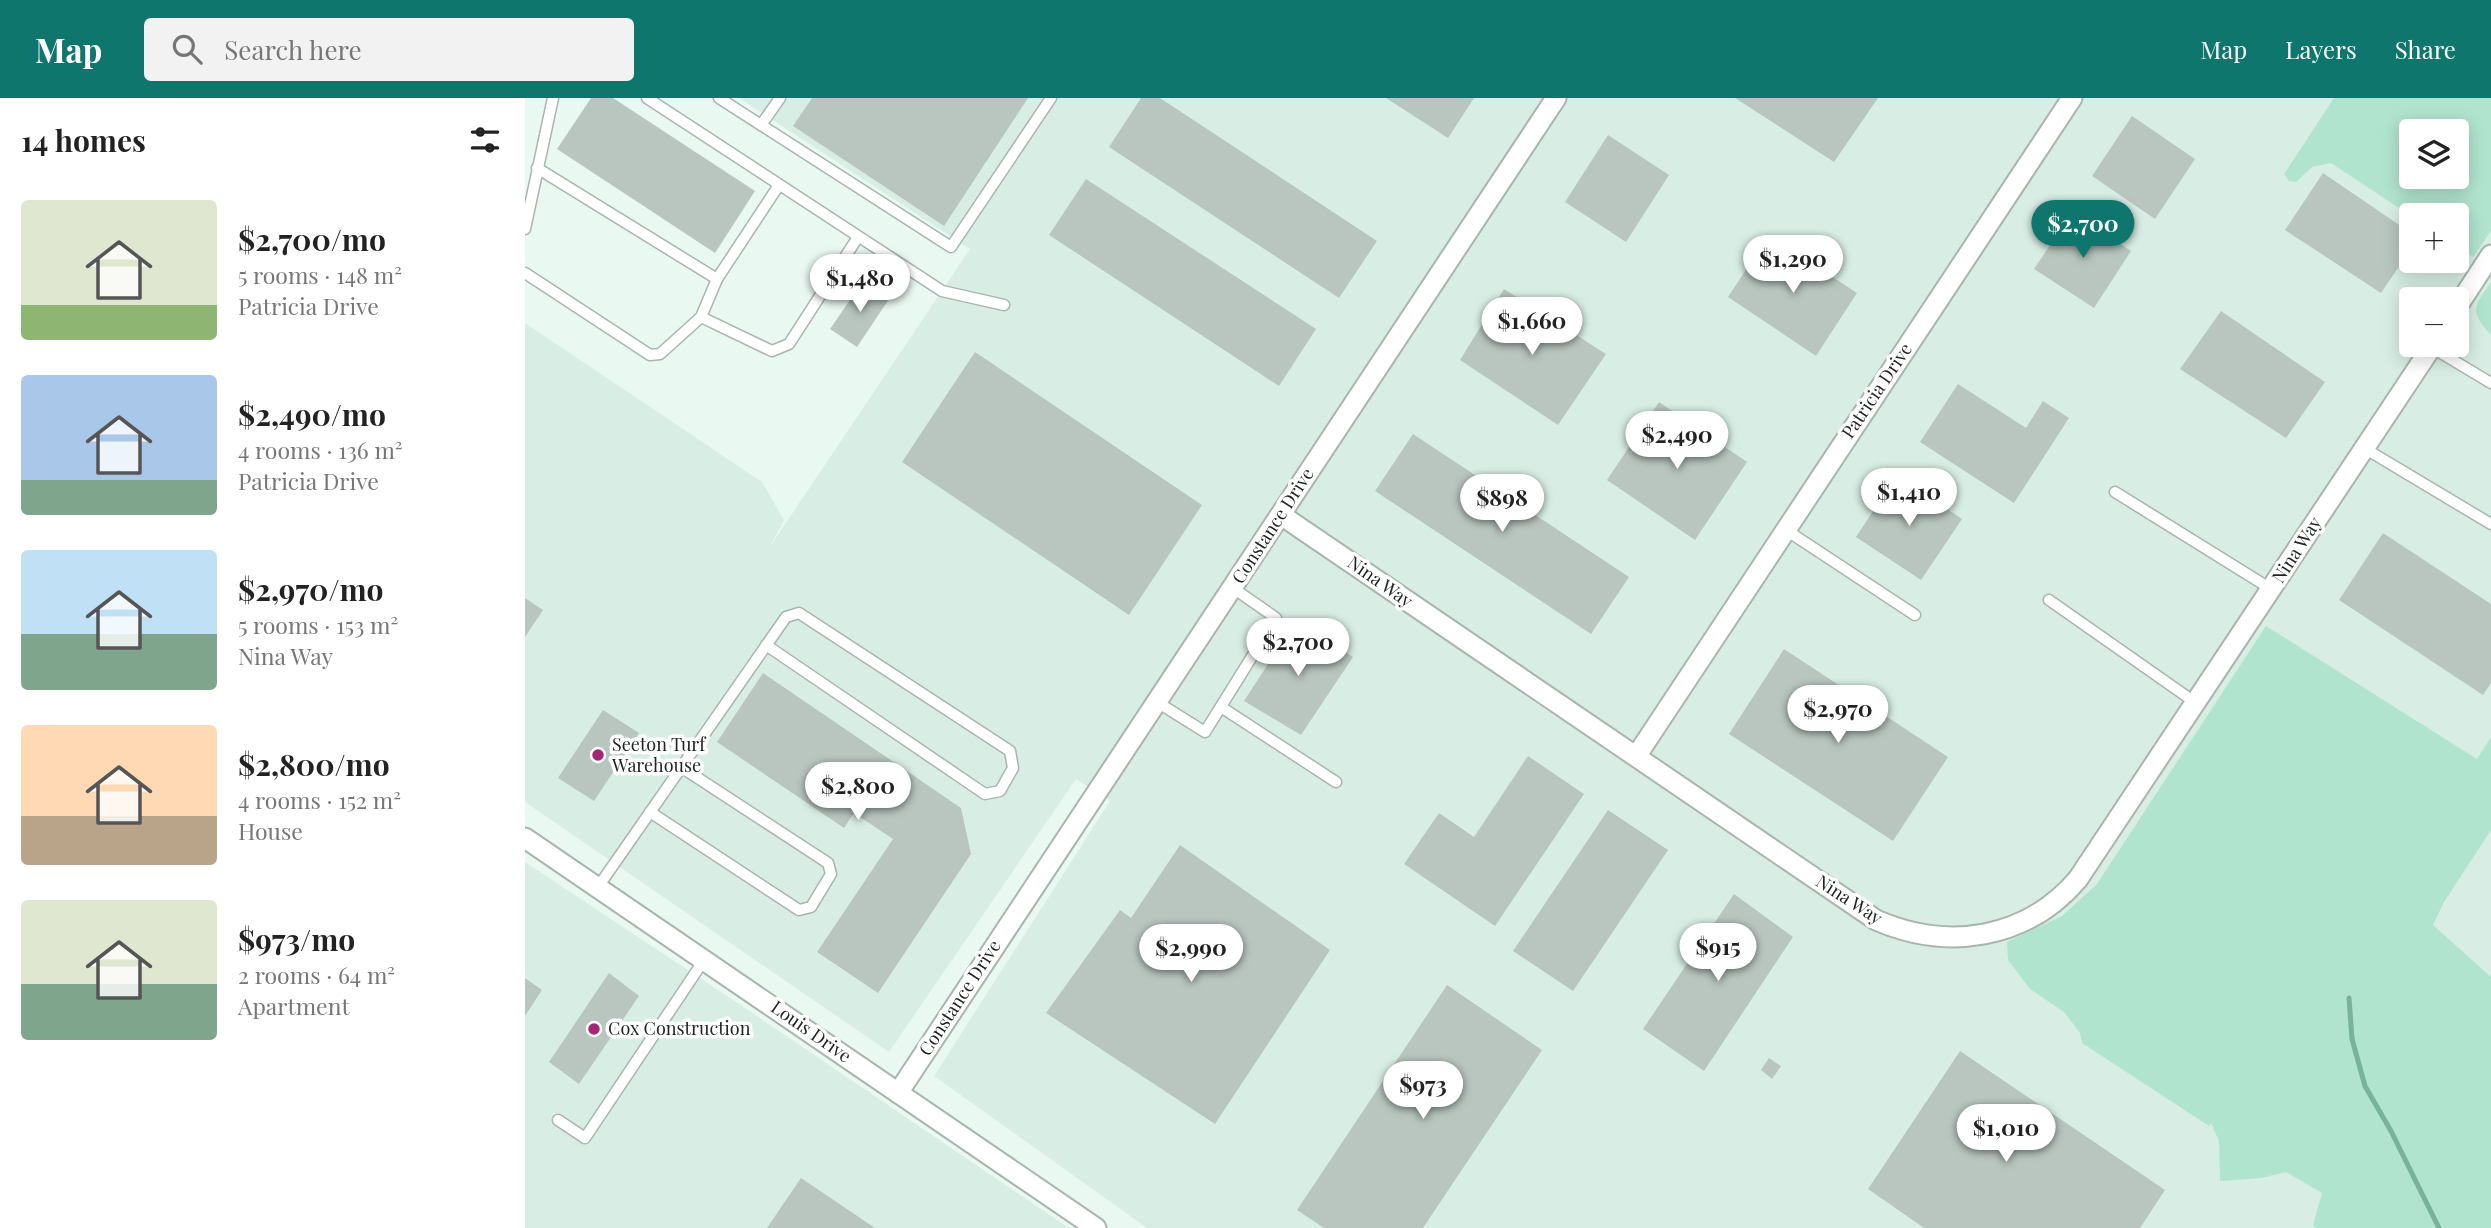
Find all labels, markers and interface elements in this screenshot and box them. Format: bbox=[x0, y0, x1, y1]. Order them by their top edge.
search box bbox=[144, 18, 634, 81]
text: Map bbox=[35, 27, 102, 71]
icon: search bbox=[168, 30, 206, 68]
text: Search here bbox=[224, 32, 362, 67]
text: Map bbox=[2201, 33, 2247, 65]
text: Layers bbox=[2285, 33, 2357, 65]
text: Share bbox=[2395, 33, 2456, 65]
map controls bbox=[2399, 119, 2469, 357]
button: layers bbox=[2399, 119, 2469, 189]
text: 14 homes bbox=[21, 120, 146, 160]
icon: filters bbox=[466, 121, 504, 159]
pin: $2,700 bbox=[2026, 200, 2140, 260]
button: + bbox=[2399, 203, 2469, 273]
text: $2,700 bbox=[2047, 207, 2119, 238]
text: $2,700/mo bbox=[238, 219, 386, 259]
icon: home bbox=[77, 228, 161, 312]
pin: $1,290 bbox=[1736, 236, 1850, 295]
text: $1,290 bbox=[1759, 242, 1827, 273]
pin: $1,480 bbox=[803, 254, 917, 314]
text: 5 rooms · 148 m² bbox=[238, 259, 402, 290]
text: $1,480 bbox=[826, 261, 894, 292]
button: − bbox=[2399, 287, 2469, 357]
text: Patricia Drive bbox=[238, 290, 379, 321]
pin: $1,660 bbox=[1475, 298, 1589, 357]
text: $1,660 bbox=[1498, 304, 1566, 335]
street label: Patricia Drive bbox=[1835, 338, 1917, 443]
text: $2,490/mo bbox=[238, 394, 386, 434]
icon: home bbox=[77, 403, 161, 487]
pin: $2,490 bbox=[1620, 412, 1734, 471]
text: $2,490 bbox=[1641, 418, 1713, 449]
text: 4 rooms · 136 m² bbox=[238, 434, 403, 465]
street label: Constance Drive bbox=[1226, 463, 1319, 588]
text: Patricia Drive bbox=[238, 465, 379, 496]
pin: $1,410 bbox=[1852, 468, 1966, 528]
pin: $898 bbox=[1461, 474, 1543, 534]
text: $1,410 bbox=[1877, 475, 1941, 506]
text: $898 bbox=[1476, 481, 1528, 512]
street label: Nina Way bbox=[2266, 512, 2327, 587]
street label: Nina Way bbox=[1343, 550, 1418, 612]
text: $2,970/mo bbox=[238, 569, 384, 609]
icon: home bbox=[77, 578, 161, 662]
text: 5 rooms · 153 m² bbox=[238, 609, 398, 640]
pin: $2,700 bbox=[1241, 618, 1355, 678]
text: $2,700 bbox=[1262, 625, 1334, 656]
text: Nina Way bbox=[238, 640, 333, 671]
pin: $2,970 bbox=[1781, 686, 1895, 745]
text: $2,970 bbox=[1803, 692, 1873, 723]
place label: Seeton Turf Warehouse bbox=[611, 732, 707, 777]
text: $2,800/mo bbox=[238, 744, 390, 784]
marker: Seeton Turf Warehouse bbox=[590, 747, 606, 763]
icon: home bbox=[77, 753, 161, 837]
pin: $2,800 bbox=[801, 762, 915, 822]
text: $2,800 bbox=[821, 769, 895, 800]
text: 4 rooms · 152 m² bbox=[238, 784, 401, 815]
text: House bbox=[238, 815, 303, 846]
street label: Nina Way bbox=[1812, 869, 1887, 930]
text: $973/mo bbox=[238, 919, 355, 959]
pin: $2,990 bbox=[1134, 924, 1248, 984]
pin: $915 bbox=[1677, 924, 1759, 983]
icon: home bbox=[77, 928, 161, 1012]
text: $915 bbox=[1695, 930, 1741, 961]
text: $2,990 bbox=[1155, 931, 1227, 962]
street label: Constance Drive bbox=[913, 935, 1006, 1060]
text: 2 rooms · 64 m² bbox=[238, 959, 395, 990]
text: Apartment bbox=[238, 990, 350, 1021]
street label: Louis Drive bbox=[767, 995, 856, 1068]
place label: Cox Construction bbox=[608, 1016, 751, 1040]
marker: Cox Construction bbox=[586, 1021, 602, 1037]
pin: $973 bbox=[1382, 1062, 1464, 1121]
text: $973 bbox=[1399, 1068, 1447, 1099]
pin: $1,010 bbox=[1949, 1104, 2063, 1164]
text: $1,010 bbox=[1973, 1111, 2039, 1142]

